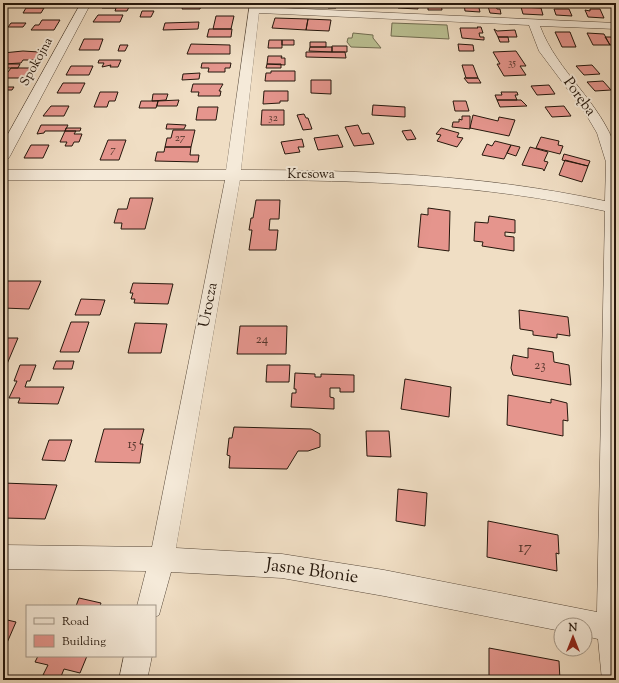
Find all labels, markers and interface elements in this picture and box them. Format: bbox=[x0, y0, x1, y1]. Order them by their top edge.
street label: Spokojna bbox=[16, 34, 58, 90]
house number: 35 bbox=[508, 55, 516, 71]
street label: Poręba bbox=[558, 73, 600, 121]
house number: 32 bbox=[268, 110, 278, 126]
house number: 27 bbox=[175, 130, 186, 146]
house number: 7 bbox=[110, 142, 116, 158]
street label: Kresowa bbox=[287, 166, 335, 184]
street label: Urocza bbox=[194, 281, 224, 329]
house number: 24 bbox=[256, 331, 269, 349]
house number: 23 bbox=[534, 357, 546, 375]
house number: 15 bbox=[128, 436, 137, 454]
house number: 17 bbox=[518, 537, 532, 560]
street label: Jasne Błonie bbox=[263, 552, 360, 591]
legend bbox=[26, 605, 156, 657]
text: Road bbox=[62, 613, 89, 631]
north arrow bbox=[553, 617, 593, 657]
text: N bbox=[568, 620, 578, 636]
text: Building bbox=[62, 633, 106, 651]

